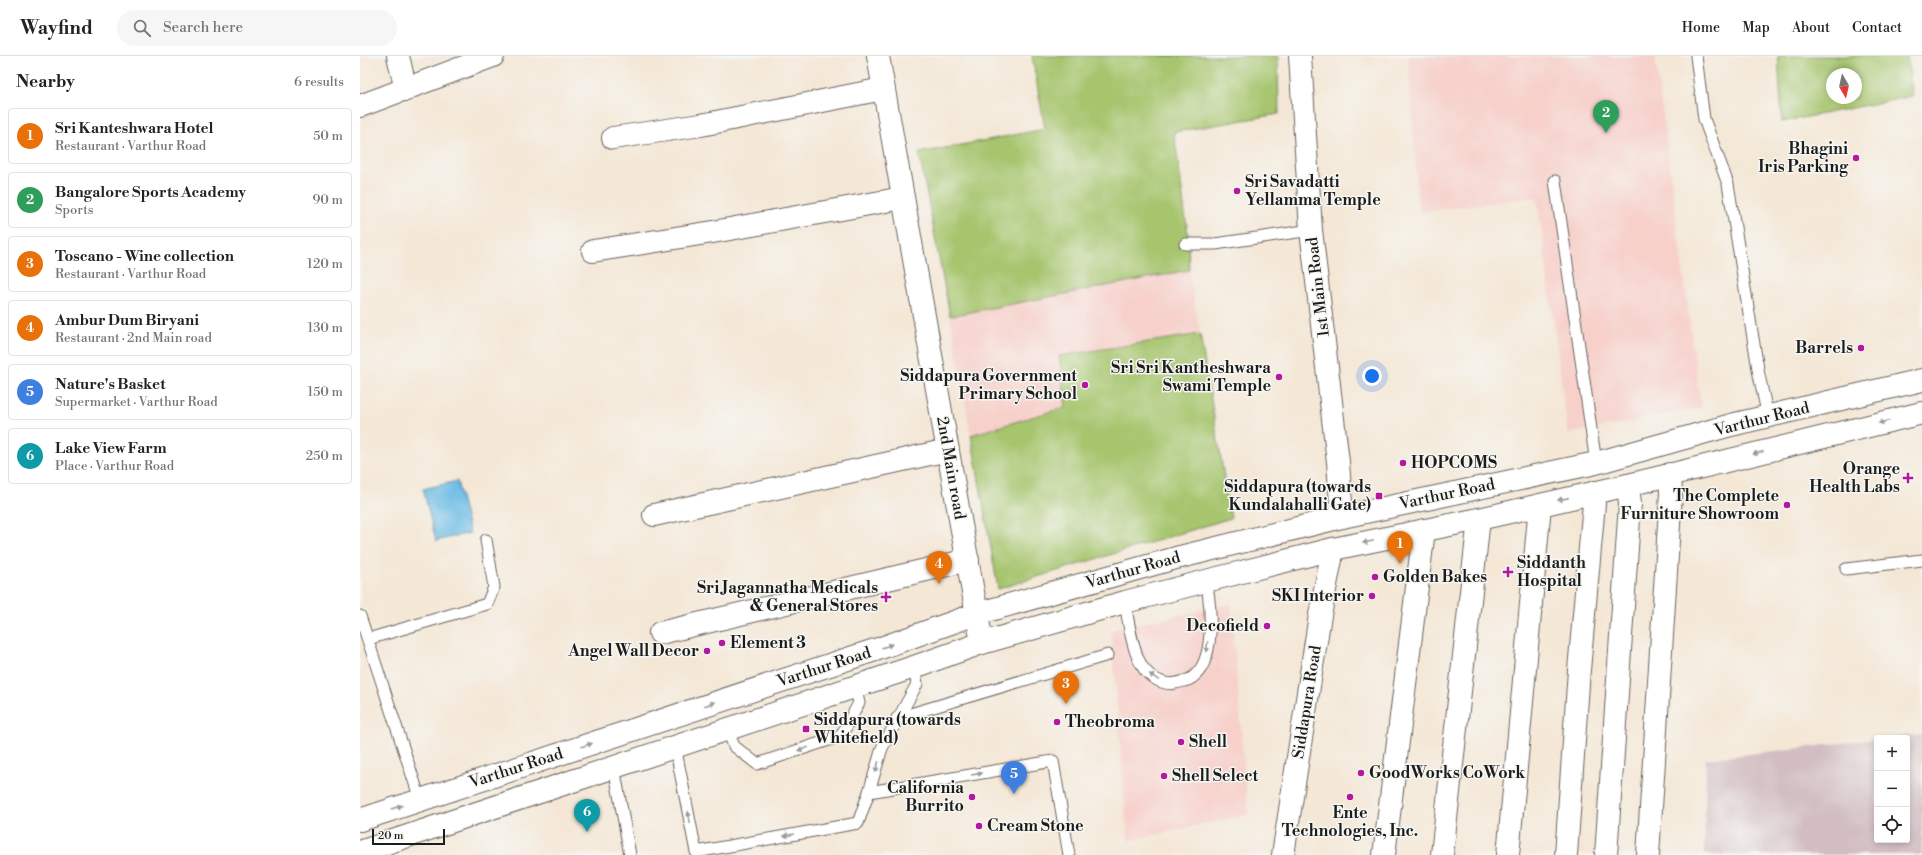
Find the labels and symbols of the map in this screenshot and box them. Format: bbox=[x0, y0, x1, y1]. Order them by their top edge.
north arrow bbox=[1826, 68, 1862, 104]
pin: 2 bbox=[1593, 100, 1619, 133]
place label: Bhagini Iris Parking bbox=[1758, 139, 1849, 177]
marker: Bhagini Iris Parking bbox=[1851, 153, 1861, 163]
place label: Sri Savadatti Yellamma Temple bbox=[1245, 172, 1381, 210]
marker: Sri Savadatti Yellamma Temple bbox=[1232, 186, 1242, 196]
street label: 1st Main Road bbox=[1302, 236, 1334, 338]
place label: Barrels bbox=[1795, 338, 1853, 358]
marker: Barrels bbox=[1856, 343, 1866, 353]
place label: Sri Sri Kantheshwara Swami Temple bbox=[1111, 358, 1271, 396]
place label: Siddapura Government Primary School bbox=[900, 366, 1078, 404]
your location bbox=[1362, 366, 1382, 386]
marker: Sri Sri Kantheshwara Swami Temple bbox=[1274, 372, 1284, 382]
marker: Siddapura Government Primary School bbox=[1080, 380, 1090, 390]
street label: Varthur Road bbox=[1711, 398, 1812, 441]
street label: 2nd Main road bbox=[932, 415, 970, 521]
one-way arrow bbox=[1878, 420, 1890, 426]
one-way arrow bbox=[1752, 450, 1764, 456]
place label: HOPCOMS bbox=[1411, 453, 1497, 473]
marker: HOPCOMS bbox=[1398, 458, 1408, 468]
place label: Orange Health Labs bbox=[1809, 459, 1900, 497]
marker: Orange Health Labs bbox=[1903, 473, 1913, 483]
street label: Varthur Road bbox=[1396, 474, 1497, 514]
place label: Siddapura (towards Kundalahalli Gate) bbox=[1224, 477, 1371, 515]
place label: The Complete Furniture Showroom bbox=[1620, 486, 1779, 524]
marker: Siddapura (towards Kundalahalli Gate) bbox=[1374, 491, 1384, 501]
one-way arrow bbox=[1557, 497, 1569, 503]
marker: The Complete Furniture Showroom bbox=[1782, 500, 1792, 510]
pin: 1 bbox=[1387, 531, 1413, 564]
one-way arrow bbox=[1362, 539, 1374, 545]
street label: Varthur Road bbox=[1082, 547, 1183, 593]
pin: 4 bbox=[926, 551, 952, 584]
place label: Siddanth Hospital bbox=[1517, 553, 1586, 591]
marker: Siddanth Hospital bbox=[1502, 566, 1514, 578]
place label: Golden Bakes bbox=[1383, 567, 1487, 587]
marker: Golden Bakes bbox=[1370, 572, 1380, 582]
place label: Sri Jagannatha Medicals & General Stores bbox=[697, 578, 878, 616]
place label: SKI Interior bbox=[1272, 586, 1364, 606]
marker: SKI Interior bbox=[1367, 591, 1377, 601]
marker: Sri Jagannatha Medicals & General Stores bbox=[881, 592, 891, 602]
place label: Decofield bbox=[1186, 616, 1259, 636]
marker: Decofield bbox=[1262, 621, 1272, 631]
place label: Element 3 bbox=[730, 633, 806, 653]
marker: Element 3 bbox=[717, 638, 727, 648]
place label: Angel Wall Decor bbox=[567, 641, 699, 661]
one-way arrow bbox=[1204, 641, 1211, 653]
street label: Varthur Road bbox=[774, 642, 873, 692]
one-way arrow bbox=[882, 643, 894, 649]
street label: Siddapura Road bbox=[1288, 644, 1326, 760]
marker: Angel Wall Decor bbox=[702, 646, 712, 656]
pin: 3 bbox=[1053, 671, 1079, 704]
one-way arrow bbox=[1148, 674, 1160, 681]
one-way arrow bbox=[705, 701, 717, 707]
place label: Siddapura (towards Whitefield) bbox=[813, 710, 961, 748]
place label: Theobroma bbox=[1065, 712, 1155, 732]
marker: Theobroma bbox=[1052, 717, 1062, 727]
marker: Siddapura (towards Whitefield) bbox=[801, 724, 811, 734]
place label: Shell bbox=[1189, 732, 1228, 752]
marker: Shell bbox=[1176, 737, 1186, 747]
one-way arrow bbox=[581, 742, 593, 748]
street label: Varthur Road bbox=[466, 743, 565, 793]
one-way arrow bbox=[796, 746, 808, 752]
one-way arrow bbox=[874, 761, 880, 773]
pin: 5 bbox=[1001, 761, 1027, 794]
place label: GoodWorks CoWork bbox=[1369, 763, 1526, 783]
place label: Shell Select bbox=[1172, 766, 1259, 786]
marker: GoodWorks CoWork bbox=[1356, 768, 1366, 778]
one-way arrow bbox=[971, 771, 983, 777]
marker: Shell Select bbox=[1159, 771, 1169, 781]
place label: California Burrito bbox=[887, 778, 964, 816]
marker: California Burrito bbox=[967, 792, 977, 802]
marker: Ente Technologies, Inc. bbox=[1345, 792, 1355, 802]
pin: 6 bbox=[574, 799, 600, 832]
place label: Ente Technologies, Inc. bbox=[1282, 803, 1418, 841]
one-way arrow bbox=[391, 804, 403, 810]
one-way arrow bbox=[686, 811, 692, 823]
place label: Cream Stone bbox=[987, 816, 1084, 836]
marker: Cream Stone bbox=[974, 821, 984, 831]
scale bar bbox=[372, 827, 445, 846]
one-way arrow bbox=[782, 833, 795, 839]

